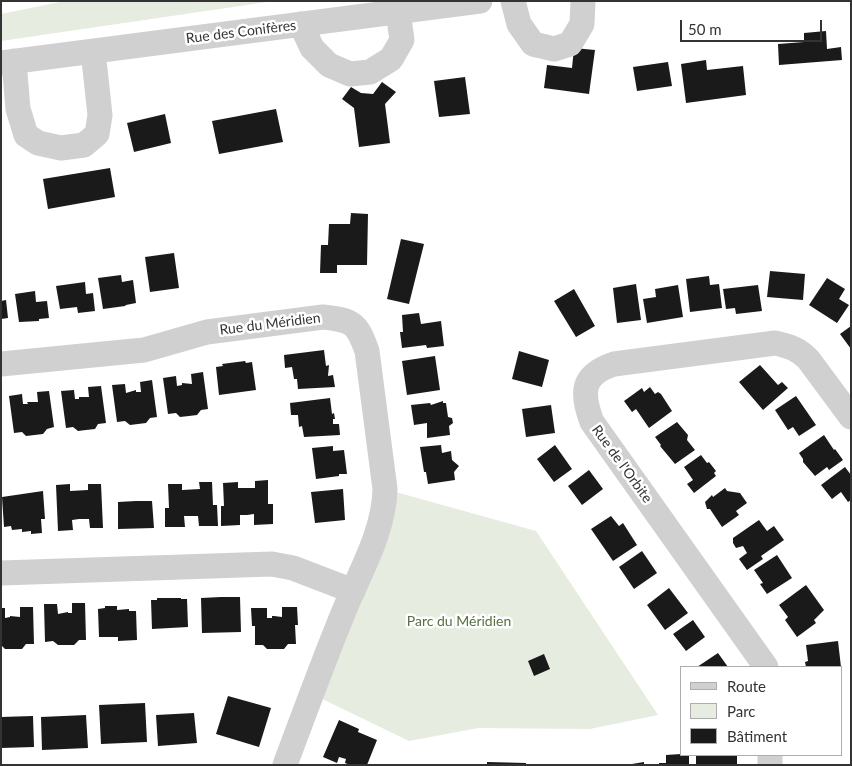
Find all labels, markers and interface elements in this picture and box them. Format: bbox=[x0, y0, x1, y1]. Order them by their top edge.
scale bar bbox=[682, 10, 824, 42]
street label: Rue des Conifères bbox=[185, 17, 297, 47]
text: 50 m bbox=[688, 20, 722, 38]
street label: Rue du Méridien bbox=[219, 309, 321, 339]
street label: Rue de l'Orbite bbox=[588, 422, 656, 506]
park label: Parc du Méridien bbox=[407, 613, 511, 629]
legend bbox=[680, 666, 842, 756]
text: Route bbox=[727, 677, 766, 695]
text: Parc bbox=[727, 702, 756, 720]
text: Bâtiment bbox=[727, 727, 787, 745]

